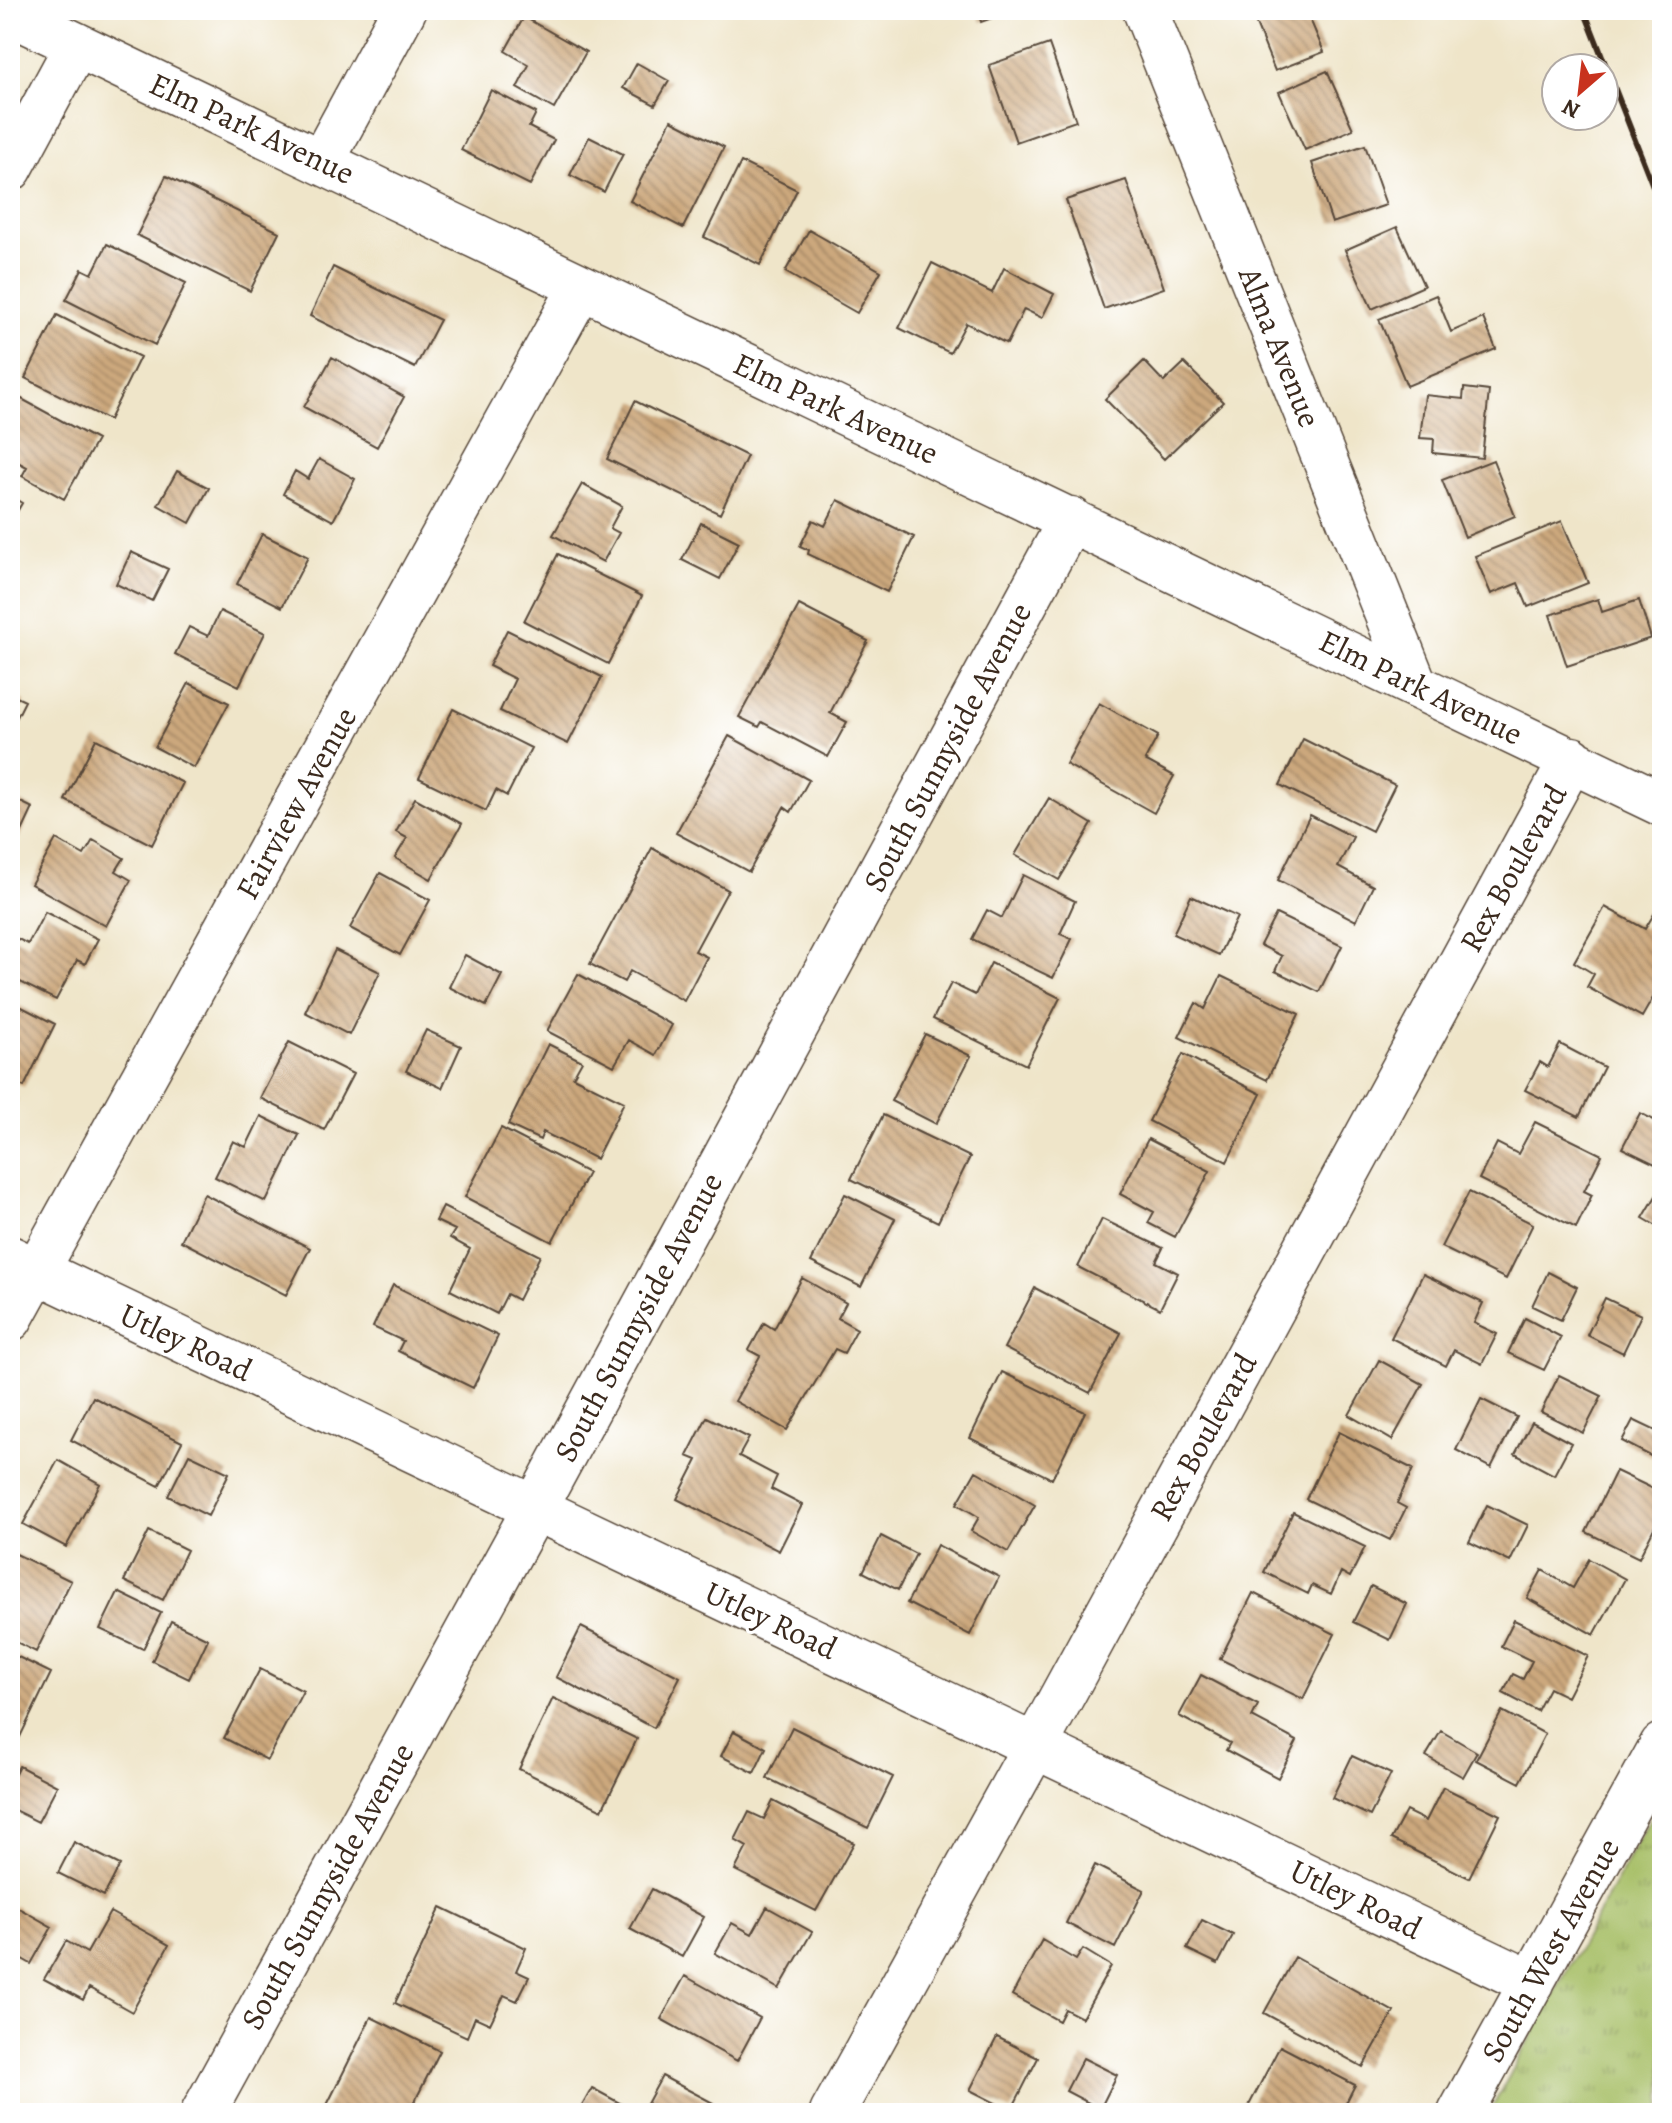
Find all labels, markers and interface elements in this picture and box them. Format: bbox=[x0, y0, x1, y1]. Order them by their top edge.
north arrow bbox=[1540, 52, 1620, 132]
street label: Elm Park Avenue bbox=[142, 61, 362, 195]
text: N bbox=[1557, 92, 1585, 126]
street label: Alma Avenue bbox=[1228, 259, 1332, 434]
street label: Elm Park Avenue bbox=[726, 341, 946, 475]
street label: South Sunnyside Avenue bbox=[852, 595, 1042, 899]
street label: Elm Park Avenue bbox=[1312, 619, 1530, 755]
street label: Fairview Avenue bbox=[225, 699, 367, 907]
street label: Rex Boulevard bbox=[1449, 775, 1578, 960]
street label: South Sunnyside Avenue bbox=[543, 1165, 733, 1469]
street label: Utley Road bbox=[112, 1292, 260, 1392]
street label: Rex Boulevard bbox=[1139, 1344, 1268, 1529]
street label: Utley Road bbox=[697, 1570, 845, 1670]
street label: South Sunnyside Avenue bbox=[230, 1735, 424, 2037]
street label: South West Avenue bbox=[1470, 1830, 1630, 2070]
street label: Utley Road bbox=[1283, 1848, 1430, 1950]

